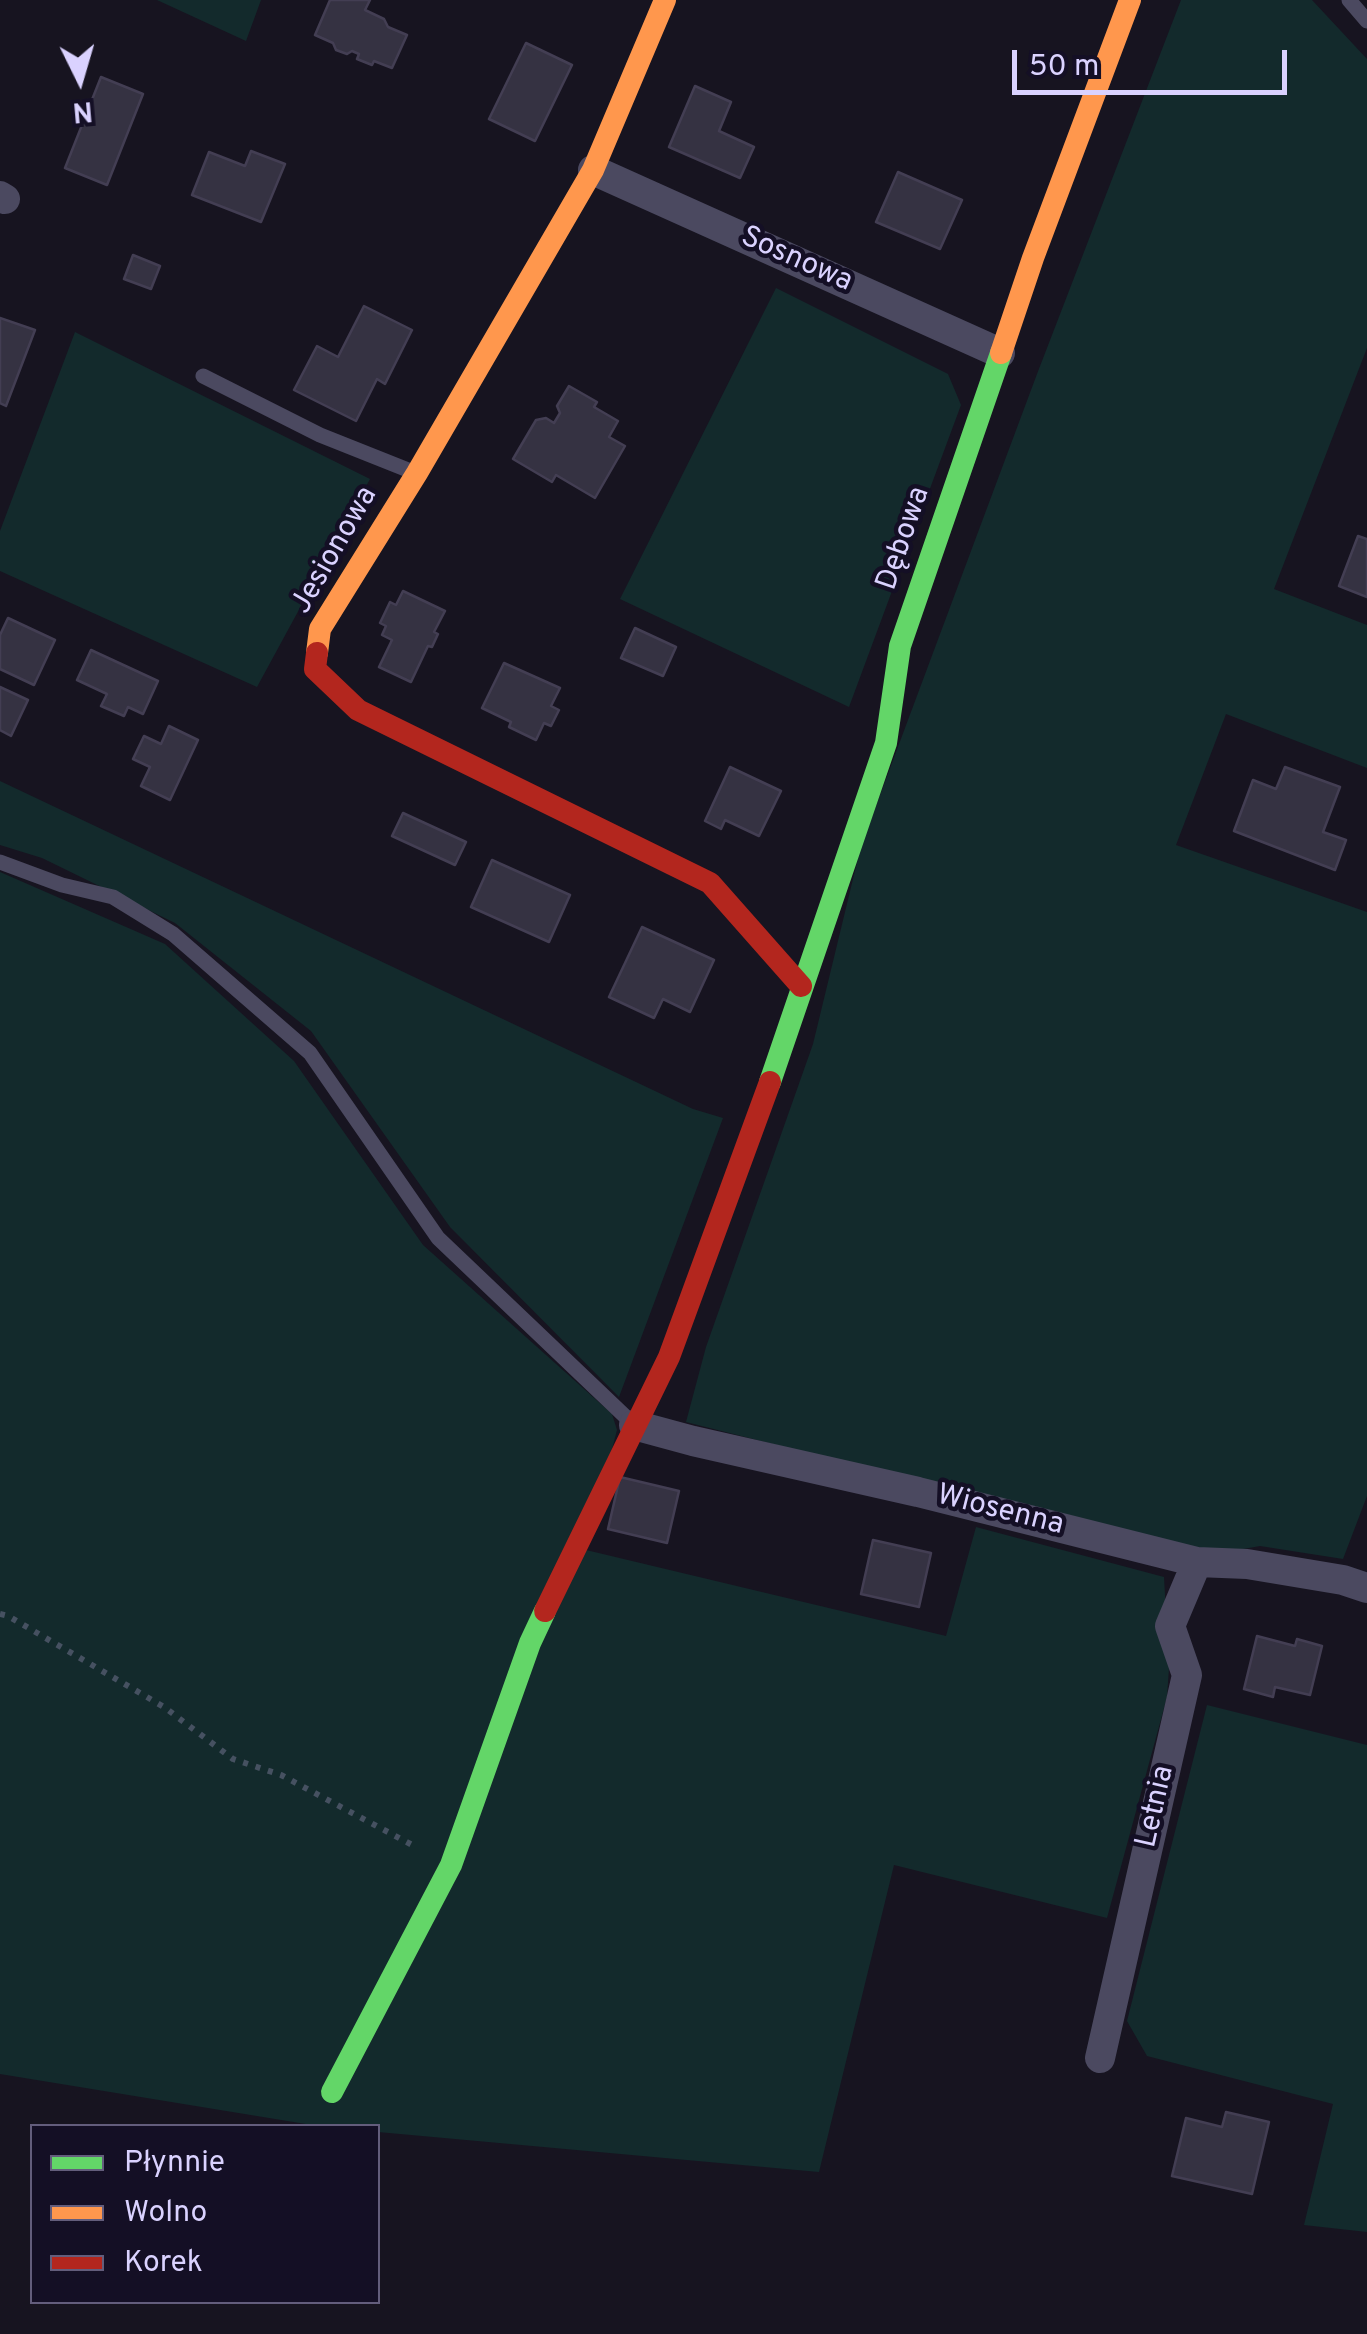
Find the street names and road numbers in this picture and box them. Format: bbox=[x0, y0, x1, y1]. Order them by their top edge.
street label: Sosnowa bbox=[734, 220, 858, 302]
street label: Jesionowa bbox=[285, 481, 387, 621]
street label: Dębowa bbox=[871, 483, 939, 595]
street label: Wiosenna bbox=[933, 1479, 1067, 1545]
street label: Letnia bbox=[1130, 1762, 1184, 1852]

